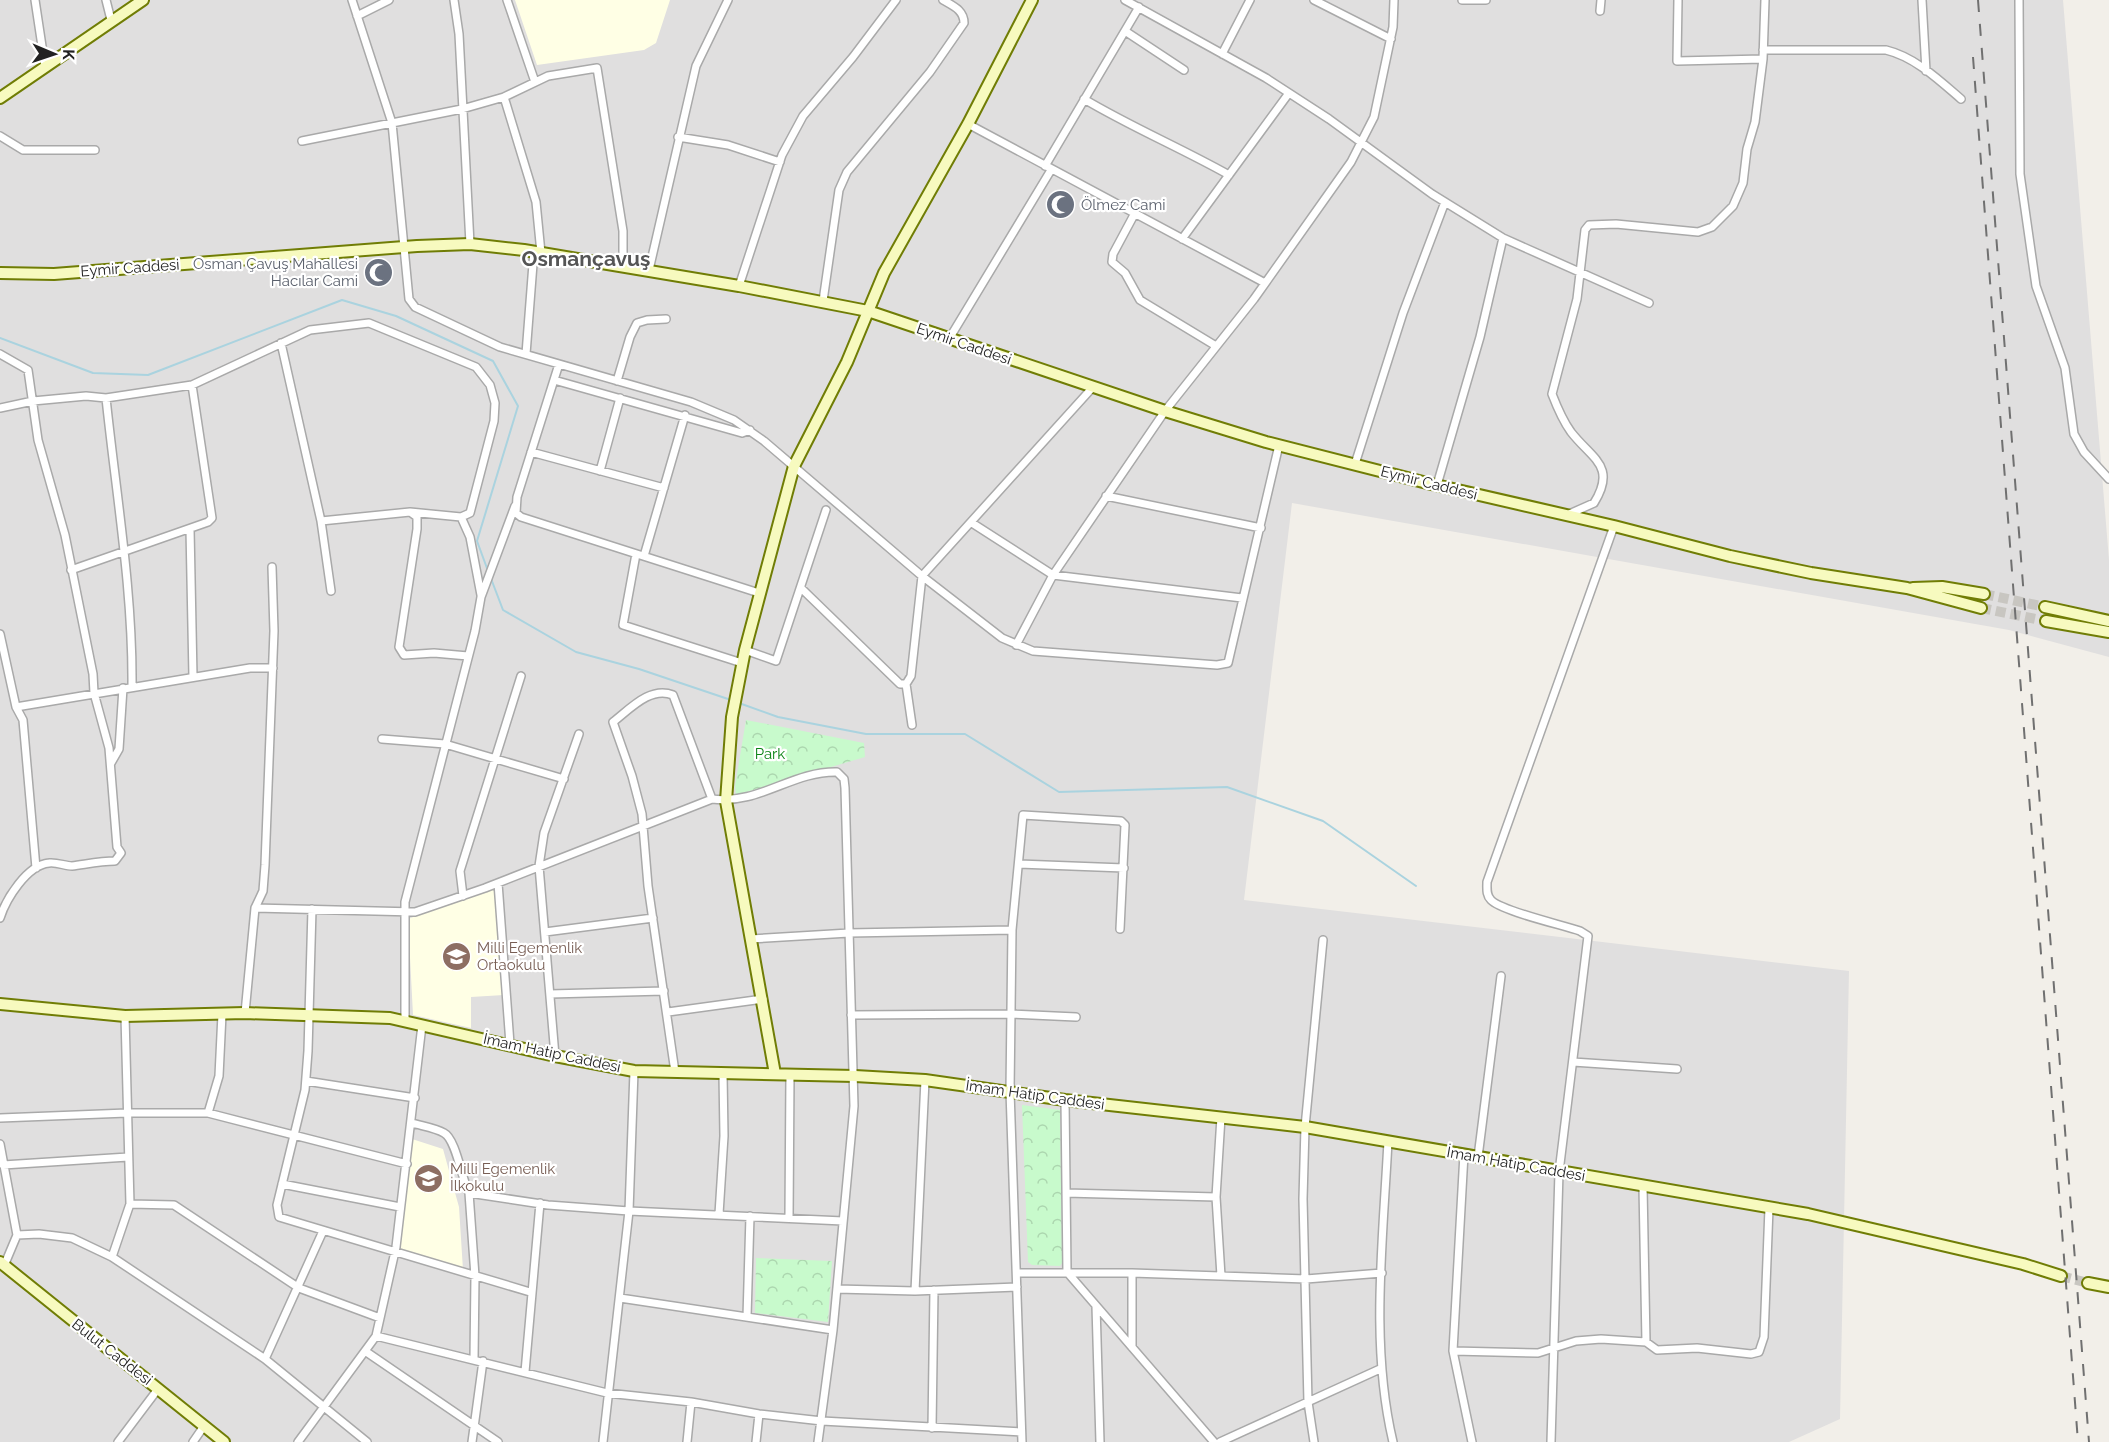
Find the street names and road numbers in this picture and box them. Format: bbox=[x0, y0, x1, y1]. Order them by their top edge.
street label: Eymir Caddesi bbox=[80, 256, 180, 280]
street label: Eymir Caddesi bbox=[914, 319, 1014, 369]
street label: Eymir Caddesi bbox=[1379, 462, 1479, 504]
street label: İmam Hatip Caddesi bbox=[482, 1029, 623, 1076]
street label: İmam Hatip Caddesi bbox=[964, 1075, 1106, 1114]
street label: İmam Hatip Caddesi bbox=[1445, 1142, 1587, 1185]
street label: Bulut Caddesi bbox=[68, 1315, 156, 1389]

